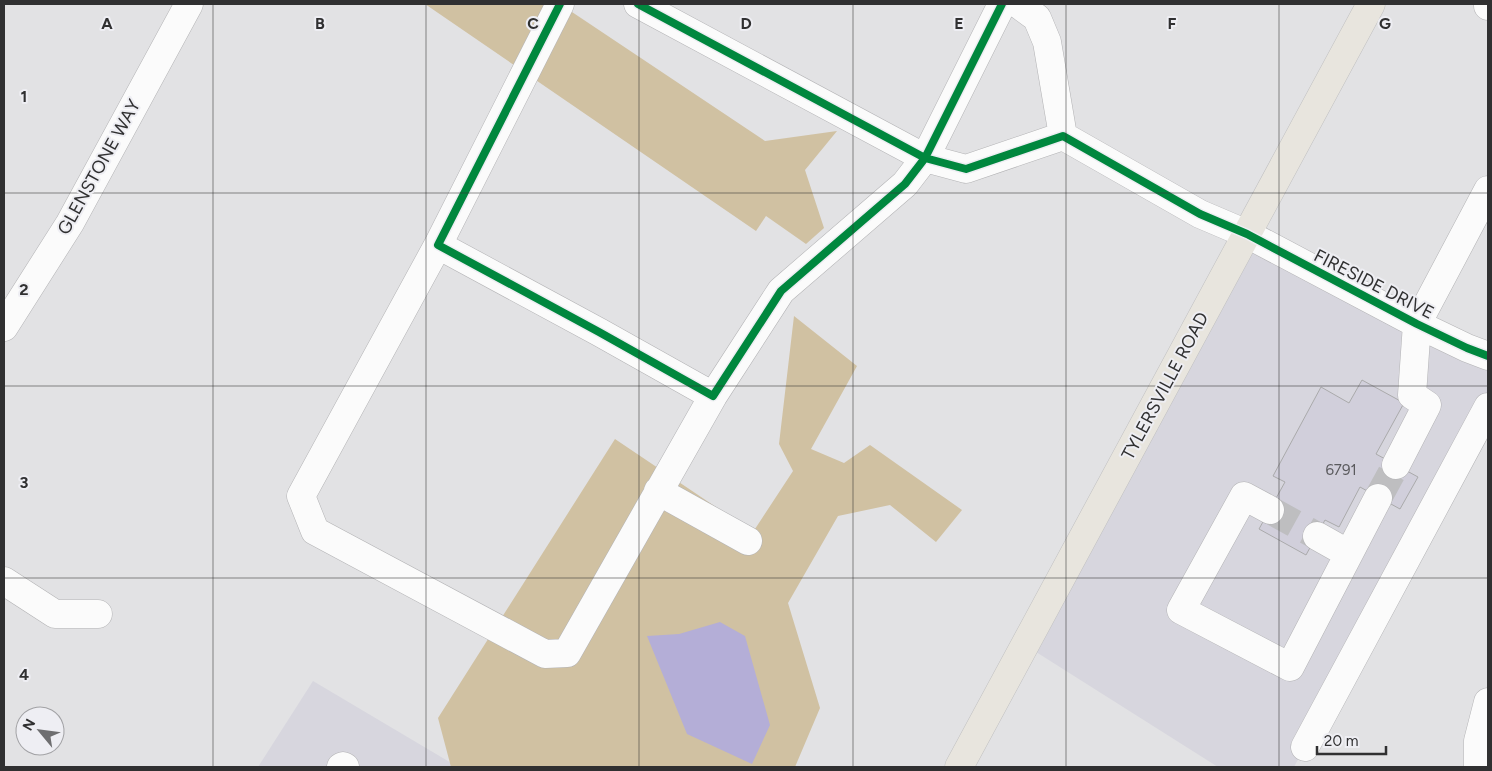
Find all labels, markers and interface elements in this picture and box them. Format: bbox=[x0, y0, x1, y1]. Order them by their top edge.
text: A bbox=[101, 14, 113, 33]
text: B bbox=[315, 14, 325, 33]
text: C bbox=[527, 14, 539, 33]
text: D bbox=[740, 14, 752, 33]
text: E bbox=[954, 14, 964, 33]
text: F bbox=[1168, 14, 1177, 33]
text: G bbox=[1379, 14, 1391, 33]
text: 1 bbox=[21, 87, 27, 106]
street label: GLENSTONE WAY bbox=[53, 95, 145, 238]
street label: FIRESIDE DRIVE bbox=[1310, 244, 1438, 324]
text: 2 bbox=[19, 280, 29, 299]
street label: TYLERSVILLE ROAD bbox=[1117, 308, 1213, 464]
house number: 6791 bbox=[1325, 461, 1357, 479]
text: 3 bbox=[20, 473, 29, 492]
text: 4 bbox=[19, 665, 29, 684]
north arrow bbox=[15, 706, 65, 756]
text: N bbox=[19, 716, 39, 734]
scale bar bbox=[1317, 724, 1386, 756]
text: 20 m bbox=[1324, 732, 1358, 750]

